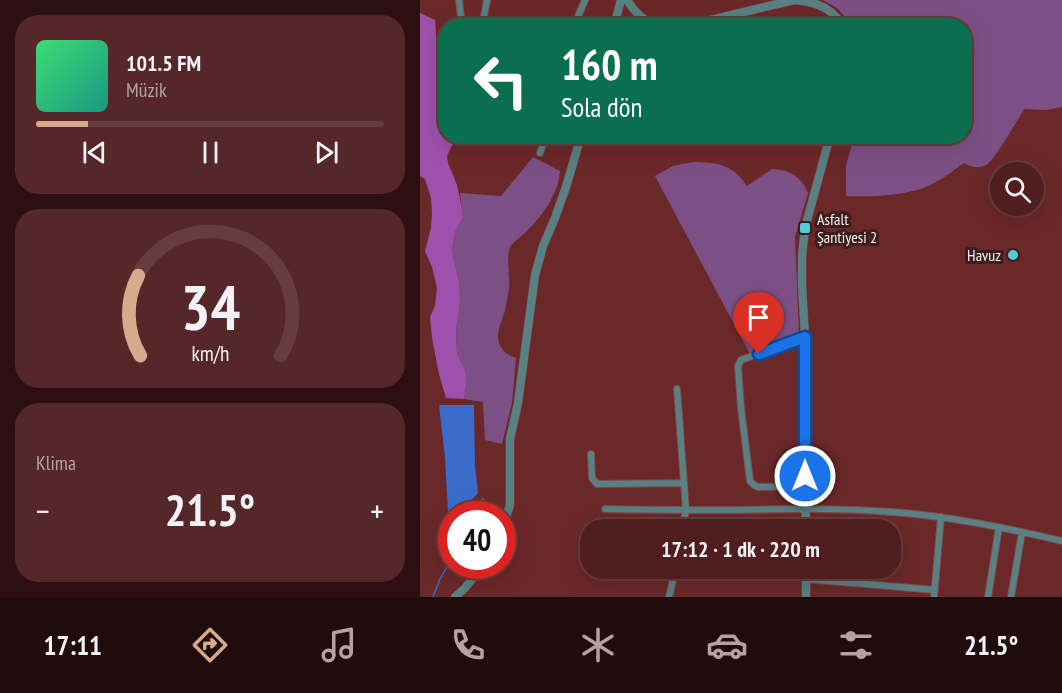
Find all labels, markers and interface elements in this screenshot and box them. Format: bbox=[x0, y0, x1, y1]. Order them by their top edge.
text: 160 m bbox=[561, 37, 658, 92]
icon: left bbox=[462, 42, 540, 120]
text: 101.5 FM bbox=[126, 49, 201, 77]
text: Müzik bbox=[126, 77, 167, 103]
text: Sola dön bbox=[561, 90, 642, 124]
icon: previous bbox=[78, 136, 111, 169]
icon: pause bbox=[194, 136, 227, 169]
icon: next bbox=[310, 136, 343, 169]
map controls bbox=[990, 162, 1044, 216]
button: search bbox=[990, 162, 1044, 216]
place label: Asfalt Şantiyesi 2 bbox=[817, 209, 877, 247]
marker: Asfalt Şantiyesi 2 bbox=[798, 221, 812, 235]
place label: Havuz bbox=[967, 245, 1001, 265]
marker: Havuz bbox=[1006, 248, 1020, 262]
text: 34 bbox=[180, 266, 240, 347]
pin bbox=[733, 292, 784, 354]
icon: arrive bbox=[742, 301, 775, 334]
text: km/h bbox=[191, 339, 229, 367]
position arrow bbox=[773, 444, 837, 508]
text: Klima bbox=[36, 450, 76, 476]
text: 21.5° bbox=[165, 480, 255, 538]
text: − bbox=[36, 489, 50, 532]
text: + bbox=[370, 489, 384, 532]
speed limit sign: 40 bbox=[438, 501, 516, 579]
text: 17:12 · 1 dk · 220 m bbox=[661, 535, 820, 563]
icon: directions bbox=[189, 624, 231, 666]
icon: music bbox=[318, 624, 360, 666]
icon: phone bbox=[447, 624, 489, 666]
icon: climate bbox=[577, 624, 619, 666]
icon: car bbox=[706, 624, 748, 666]
icon: filters bbox=[835, 624, 877, 666]
text: 17:11 bbox=[44, 628, 102, 662]
text: 21.5° bbox=[964, 628, 1018, 662]

